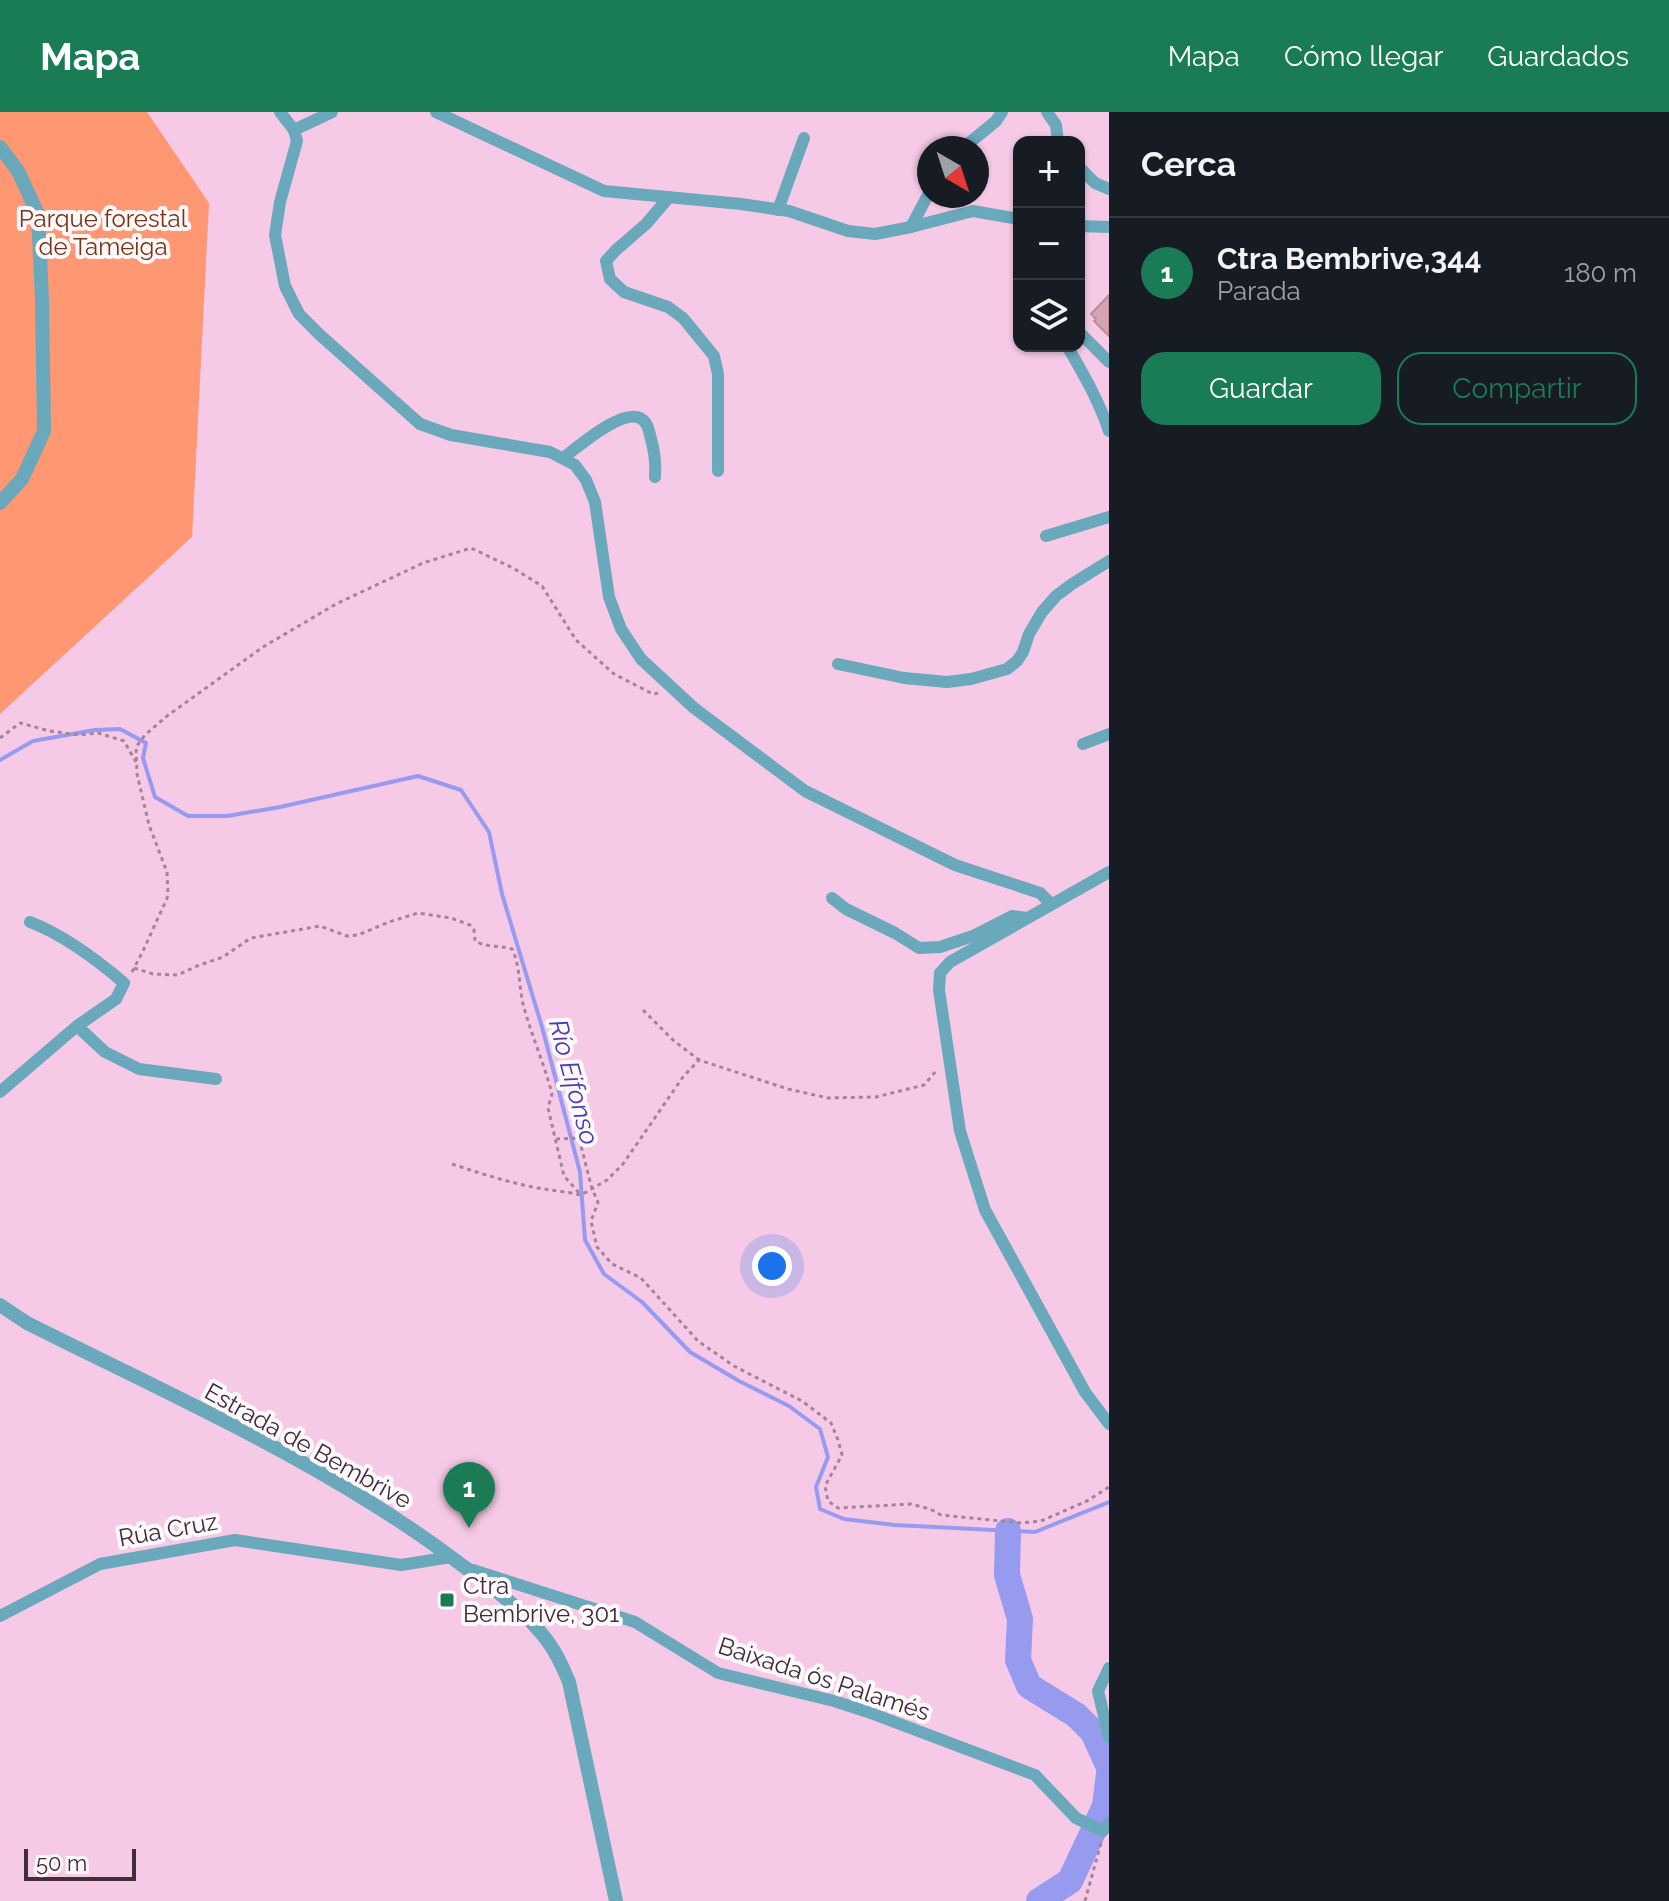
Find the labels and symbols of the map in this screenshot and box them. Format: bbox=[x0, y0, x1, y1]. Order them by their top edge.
north arrow bbox=[917, 136, 989, 208]
park label: Parque forestal de Tameiga bbox=[19, 204, 188, 261]
water label: Río Eifonso bbox=[543, 1016, 605, 1148]
your location bbox=[752, 1246, 792, 1286]
street label: Estrada de Bembrive bbox=[200, 1377, 417, 1514]
pin: 1 bbox=[443, 1462, 495, 1528]
street label: Rúa Cruz bbox=[116, 1507, 220, 1552]
place label: Ctra Bembrive, 301 bbox=[463, 1571, 619, 1628]
marker: Ctra Bembrive, 301 bbox=[438, 1591, 456, 1609]
street label: Baixada ós Palamés bbox=[715, 1631, 934, 1726]
scale bar bbox=[24, 1845, 136, 1881]

